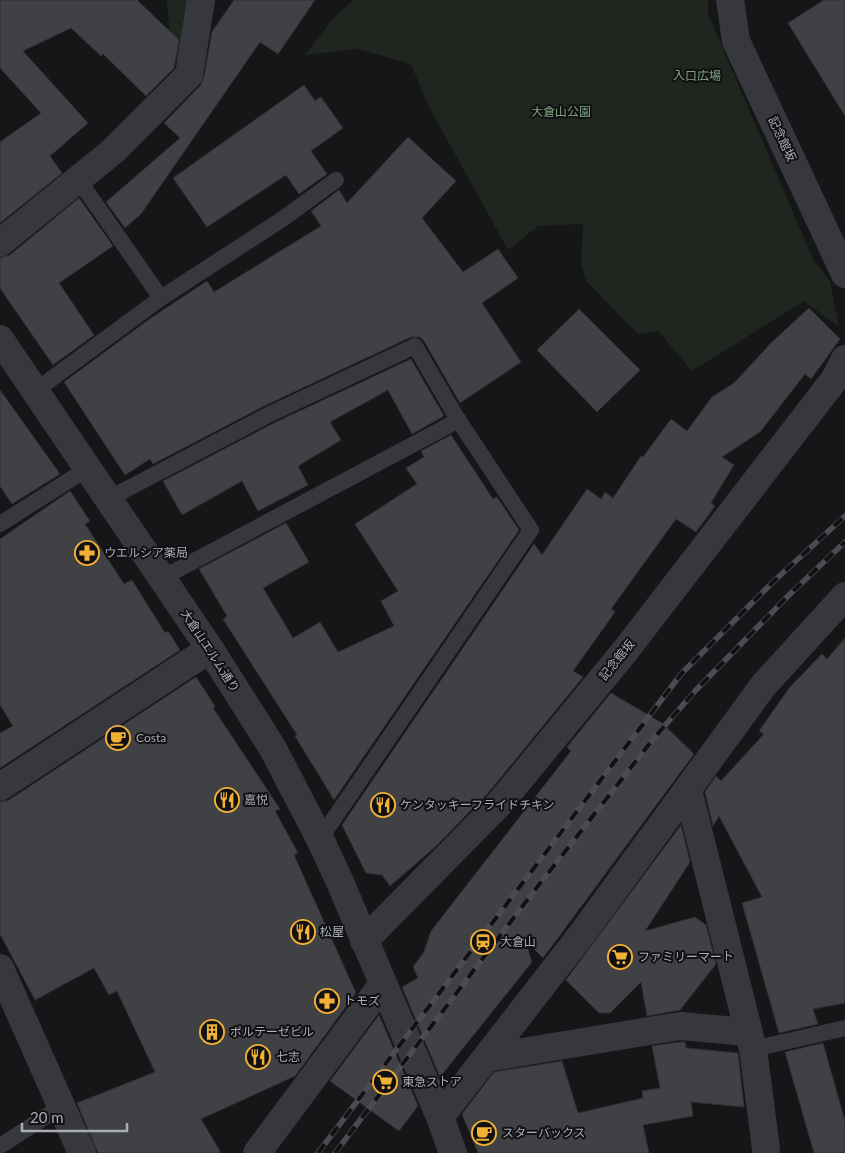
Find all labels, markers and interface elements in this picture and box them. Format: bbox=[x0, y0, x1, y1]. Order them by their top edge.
park label: 入口広場 bbox=[673, 68, 721, 83]
park label: 大倉山公園 bbox=[531, 104, 591, 119]
street label: 記念館坂 bbox=[766, 114, 799, 164]
pharmacy icon: ウエルシア薬局 bbox=[74, 540, 100, 566]
place label: ウエルシア薬局 bbox=[104, 545, 188, 560]
street label: 大倉山エルム通り bbox=[178, 606, 243, 695]
street label: 記念館坂 bbox=[596, 636, 638, 683]
cafe icon: Costa bbox=[105, 725, 131, 751]
place label: Costa bbox=[136, 730, 166, 745]
restaurant icon: 嘉悦 bbox=[214, 787, 240, 813]
place label: 嘉悦 bbox=[244, 792, 268, 807]
restaurant icon: ケンタッキーフライドチキン bbox=[370, 792, 396, 818]
place label: ケンタッキーフライドチキン bbox=[400, 797, 555, 812]
restaurant icon: 松屋 bbox=[290, 919, 316, 945]
place label: 松屋 bbox=[320, 924, 344, 939]
station icon: 大倉山 bbox=[470, 929, 496, 955]
place label: 大倉山 bbox=[500, 934, 536, 949]
supermarket icon: ファミリーマート bbox=[607, 944, 633, 970]
place label: ファミリーマート bbox=[638, 949, 734, 964]
pharmacy icon: トモズ bbox=[314, 988, 340, 1014]
place label: トモズ bbox=[344, 993, 380, 1008]
building icon: ポルテーゼビル bbox=[199, 1019, 225, 1045]
place label: ポルテーゼビル bbox=[230, 1024, 314, 1039]
restaurant icon: 七志 bbox=[245, 1044, 271, 1070]
place label: 七志 bbox=[276, 1049, 300, 1064]
supermarket icon: 東急ストア bbox=[372, 1069, 398, 1095]
place label: 東急ストア bbox=[402, 1074, 462, 1089]
scale bar bbox=[22, 1100, 128, 1132]
text: 20 m bbox=[30, 1108, 64, 1126]
cafe icon: スターバックス bbox=[471, 1120, 497, 1146]
place label: スターバックス bbox=[502, 1125, 586, 1140]

